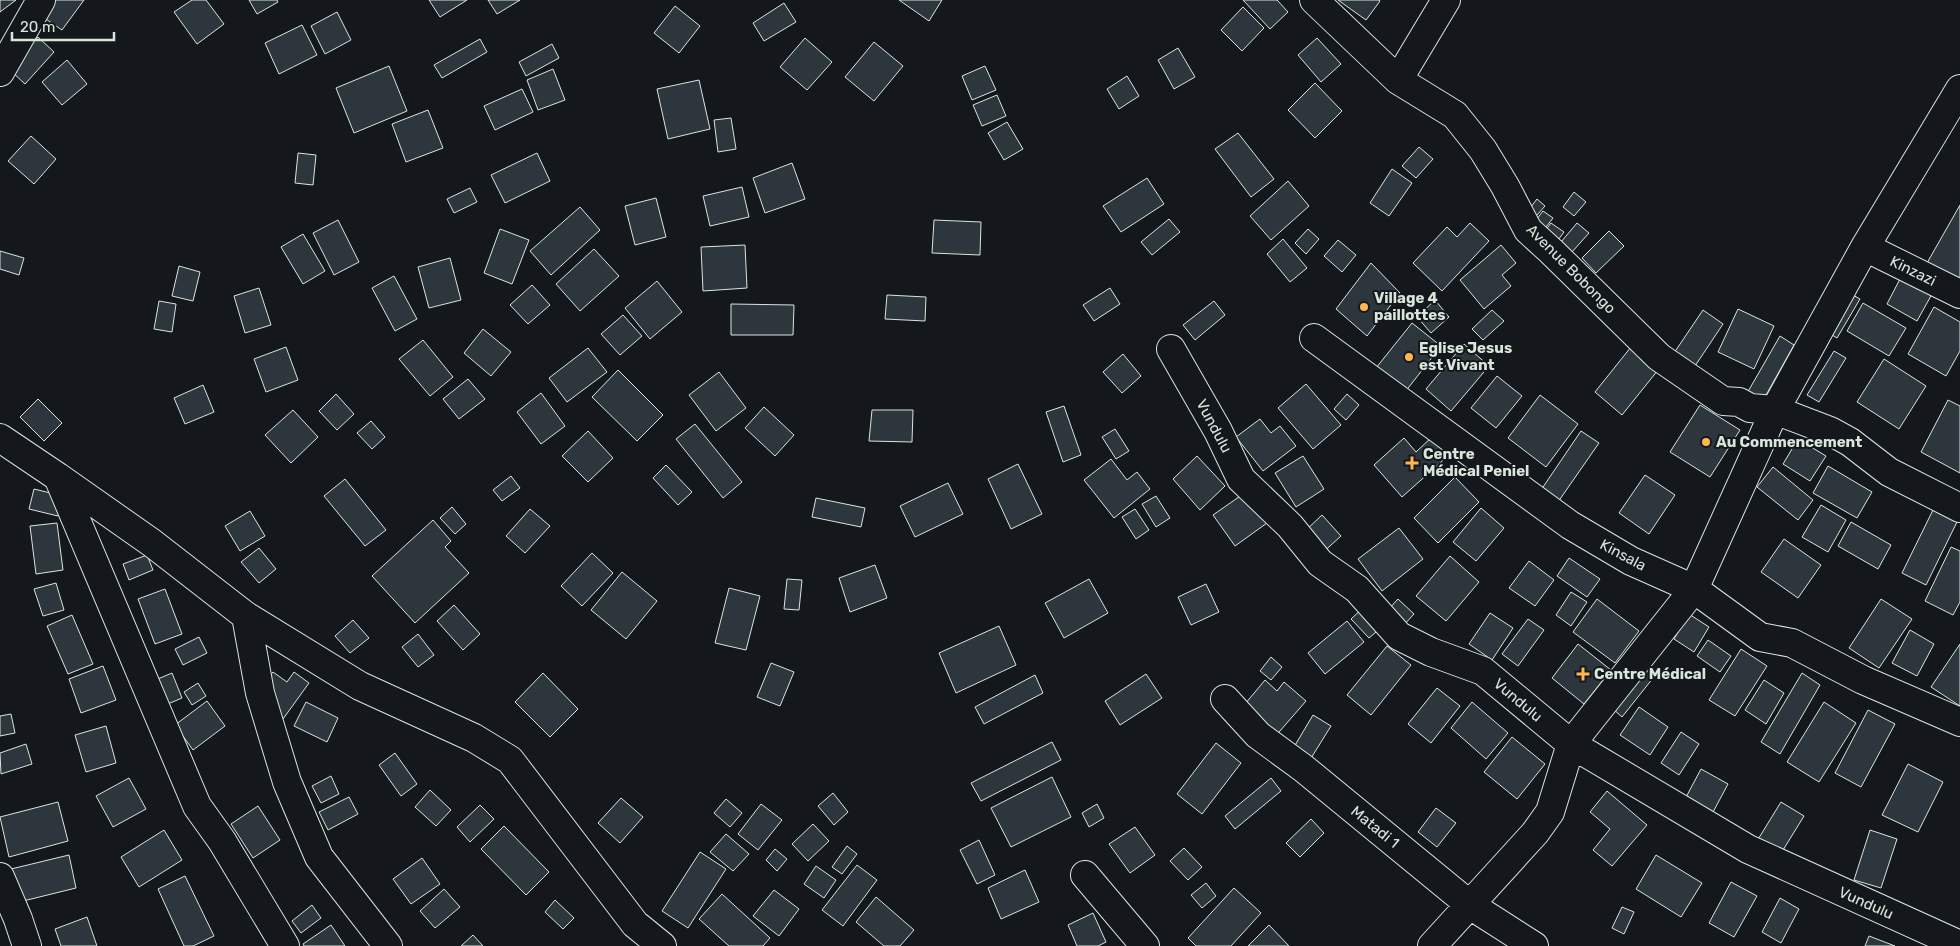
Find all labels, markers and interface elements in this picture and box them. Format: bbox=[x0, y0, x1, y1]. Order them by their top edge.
scale bar bbox=[12, 10, 115, 42]
text: 20 m bbox=[20, 18, 55, 36]
street label: Avenue Bobongo bbox=[1523, 221, 1619, 317]
street label: Kinzazi bbox=[1887, 252, 1939, 290]
place label: Village 4 paillottes bbox=[1374, 289, 1446, 324]
marker: Village 4 paillottes bbox=[1358, 301, 1370, 313]
place label: Eglise Jesus est Vivant bbox=[1419, 339, 1512, 374]
marker: Eglise Jesus est Vivant bbox=[1403, 351, 1415, 363]
street label: Vundulu bbox=[1192, 396, 1236, 456]
place label: Au Commencement bbox=[1716, 433, 1862, 451]
marker: Au Commencement bbox=[1700, 436, 1712, 448]
place label: Centre Médical Peniel bbox=[1423, 445, 1529, 480]
marker: Centre Médical Peniel bbox=[1405, 456, 1419, 470]
street label: Kinsala bbox=[1597, 535, 1649, 575]
place label: Centre Médical bbox=[1594, 665, 1706, 683]
marker: Centre Médical bbox=[1576, 667, 1590, 681]
street label: Vundulu bbox=[1490, 674, 1546, 726]
street label: Matadi 1 bbox=[1347, 802, 1403, 852]
street label: Vundulu bbox=[1836, 883, 1896, 923]

